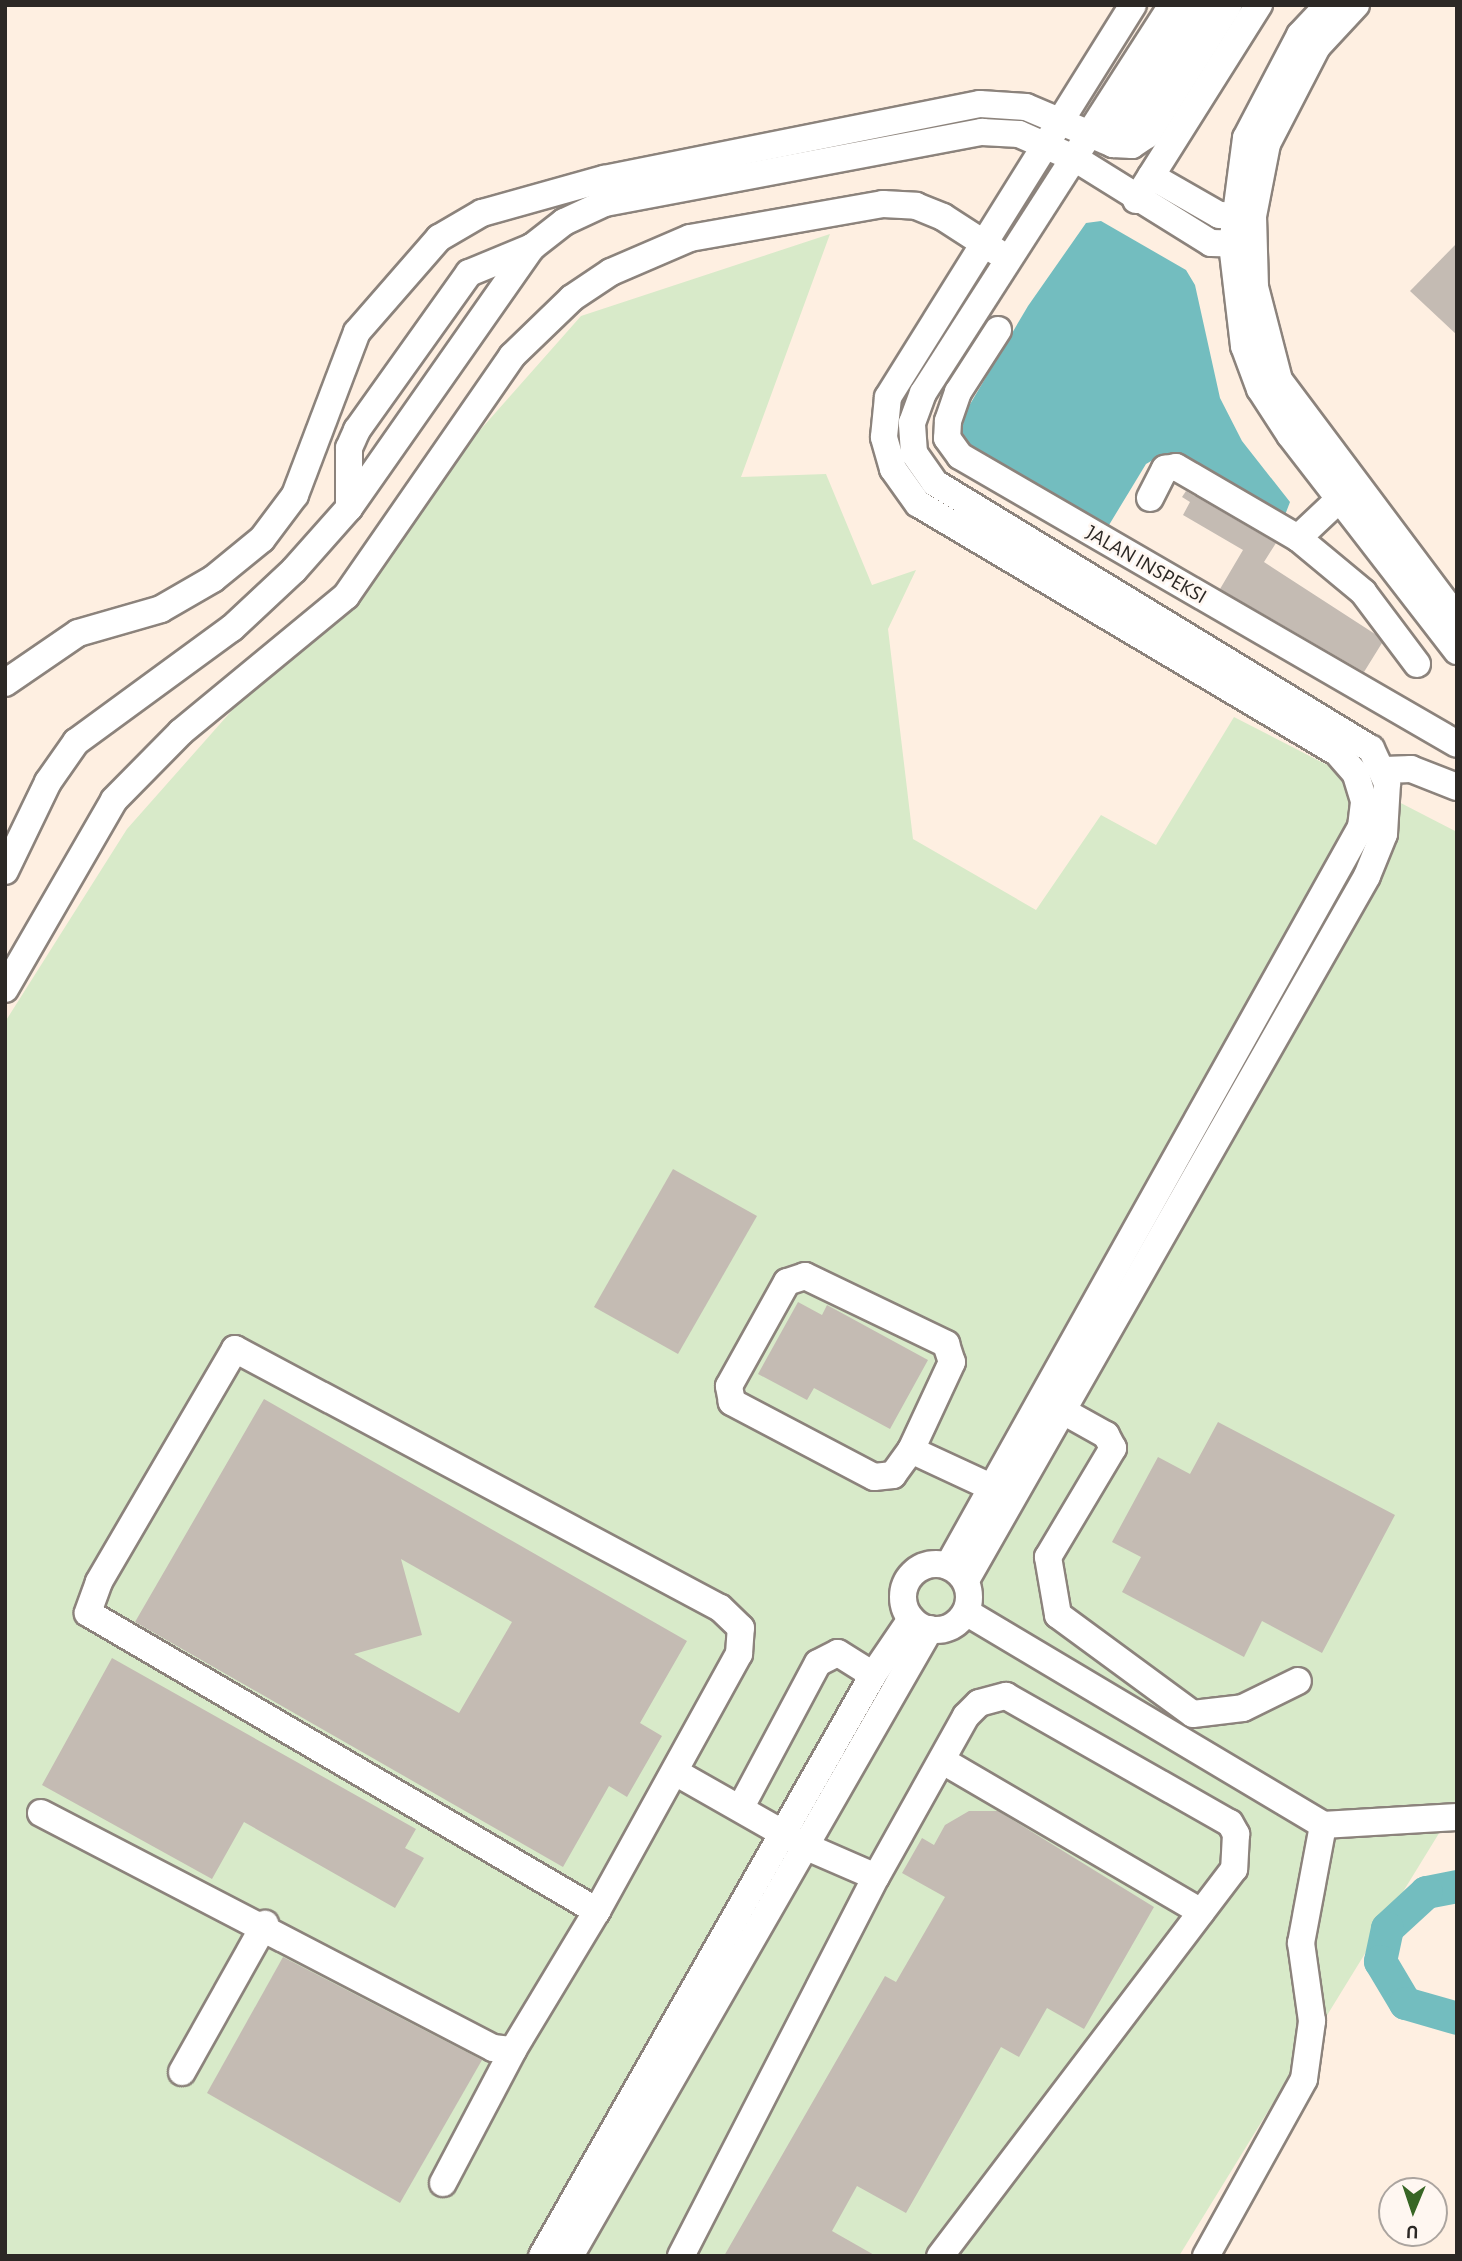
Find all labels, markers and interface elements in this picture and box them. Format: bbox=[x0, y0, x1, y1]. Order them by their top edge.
street label: JALAN INSPEKSI bbox=[1081, 520, 1211, 610]
north arrow bbox=[1378, 2177, 1448, 2247]
text: U bbox=[1406, 2222, 1419, 2241]

